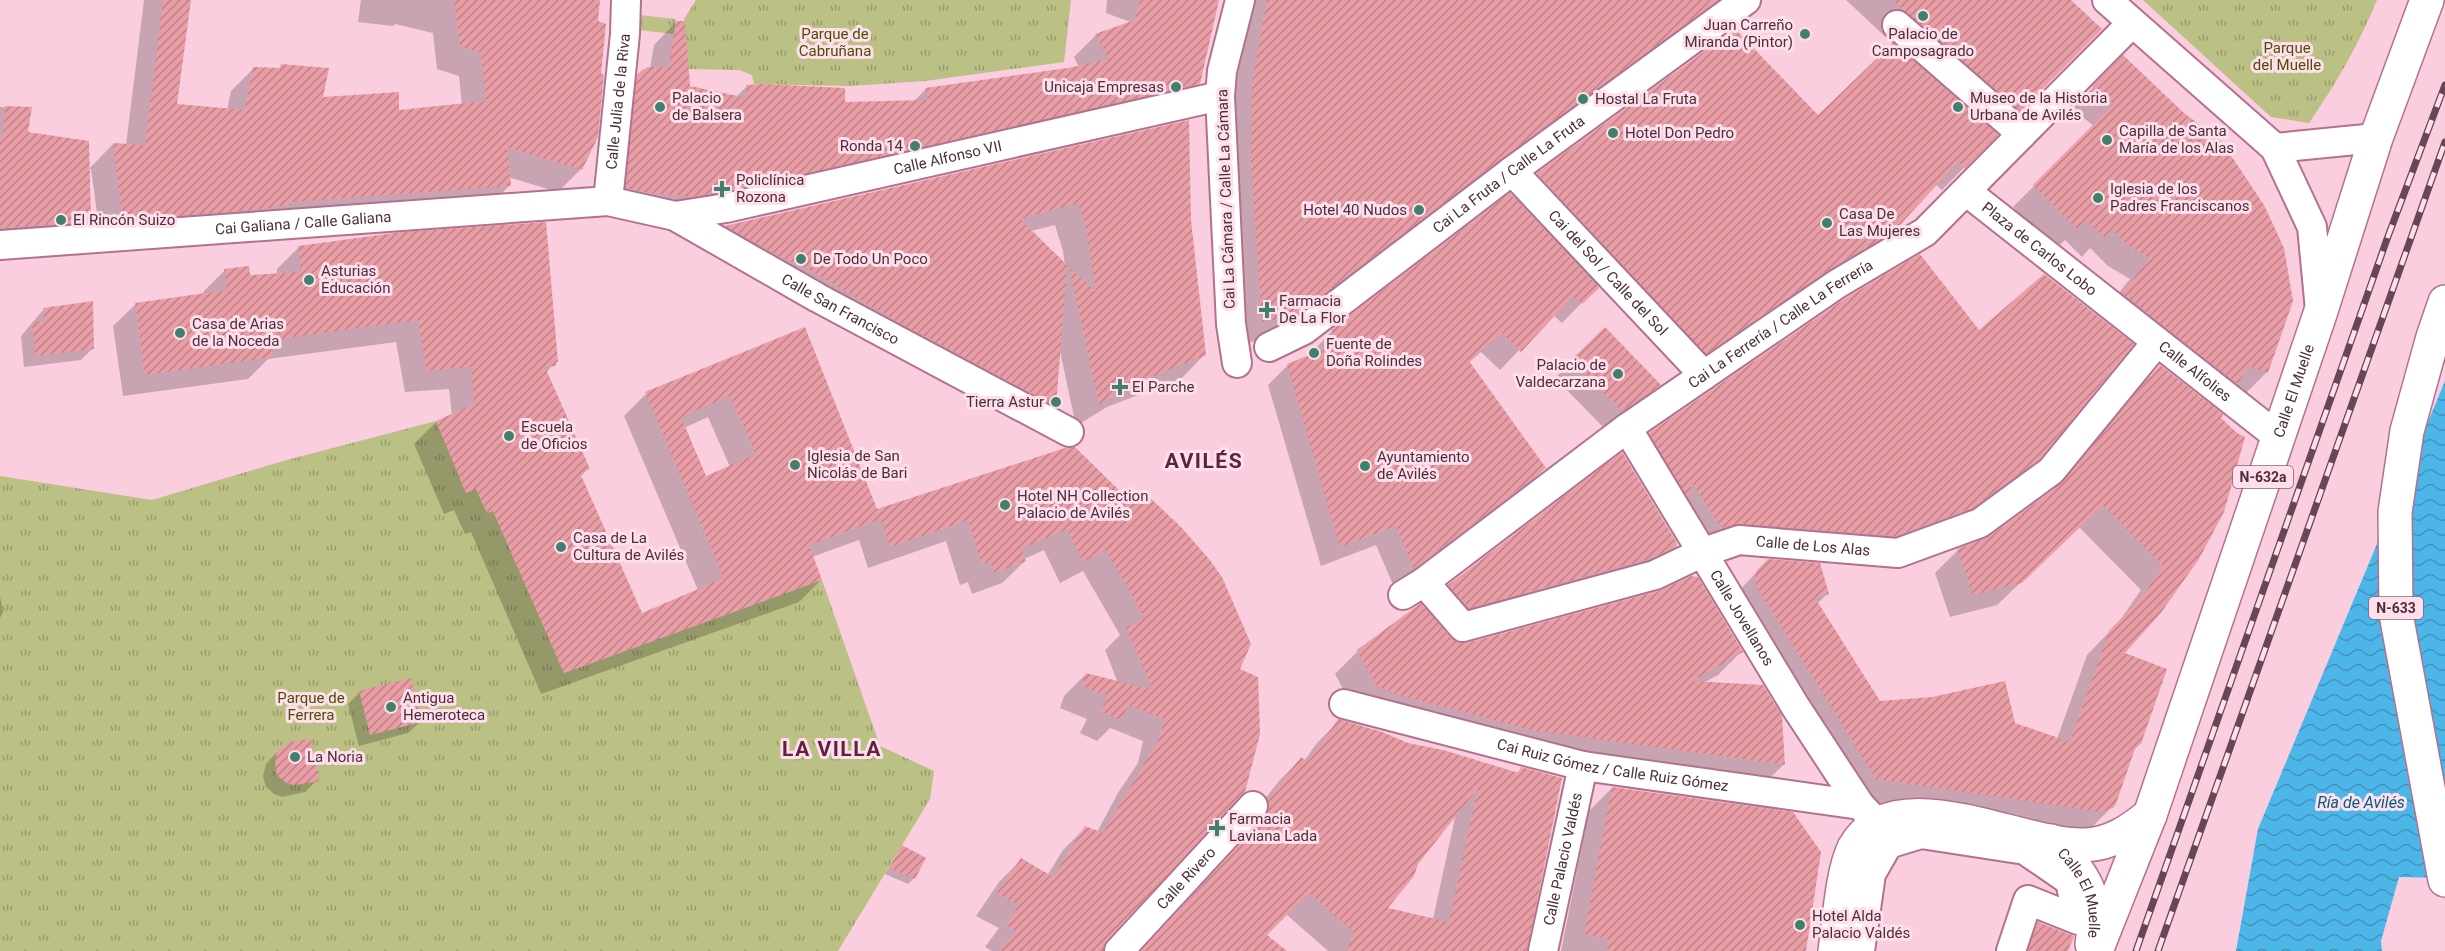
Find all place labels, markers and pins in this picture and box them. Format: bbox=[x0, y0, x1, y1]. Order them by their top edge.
marker: Palacio de Camposagrado bbox=[1916, 9, 1930, 23]
place label: Juan Carreño Miranda (Pintor) bbox=[1685, 16, 1793, 51]
place label: Palacio de Camposagrado bbox=[1872, 25, 1974, 60]
marker: Juan Carreño Miranda (Pintor) bbox=[1798, 27, 1812, 41]
place label: Unicaja Empresas bbox=[1044, 78, 1164, 96]
marker: Unicaja Empresas bbox=[1169, 80, 1183, 94]
place label: Palacio de Balsera bbox=[672, 89, 742, 124]
place label: Museo de la Historia Urbana de Avilés bbox=[1970, 89, 2107, 124]
place label: Hostal La Fruta bbox=[1595, 90, 1697, 108]
marker: Hostal La Fruta bbox=[1576, 92, 1590, 106]
marker: Palacio de Balsera bbox=[653, 100, 667, 114]
marker: Museo de la Historia Urbana de Avilés bbox=[1951, 100, 1965, 114]
place label: Capilla de Santa María de los Alas bbox=[2119, 122, 2234, 157]
place label: Hotel Don Pedro bbox=[1625, 124, 1734, 142]
marker: Hotel Don Pedro bbox=[1606, 126, 1620, 140]
marker: Capilla de Santa María de los Alas bbox=[2100, 133, 2114, 147]
place label: Ronda 14 bbox=[840, 137, 904, 155]
marker: Ronda 14 bbox=[908, 139, 922, 153]
place label: Policlínica Rozona bbox=[736, 171, 804, 206]
marker: Policlínica Rozona bbox=[713, 180, 731, 198]
place label: Iglesia de los Padres Franciscanos bbox=[2110, 180, 2250, 215]
marker: Iglesia de los Padres Franciscanos bbox=[2091, 191, 2105, 205]
place label: Hotel 40 Nudos bbox=[1303, 201, 1407, 219]
marker: Hotel 40 Nudos bbox=[1412, 203, 1426, 217]
place label: Casa De Las Mujeres bbox=[1839, 205, 1920, 240]
place label: El Rincón Suizo bbox=[73, 211, 175, 229]
marker: El Rincón Suizo bbox=[54, 213, 68, 227]
marker: Casa De Las Mujeres bbox=[1820, 216, 1834, 230]
place label: De Todo Un Poco bbox=[813, 250, 928, 268]
marker: De Todo Un Poco bbox=[794, 252, 808, 266]
place label: Asturias Educación bbox=[321, 262, 390, 297]
marker: Asturias Educación bbox=[302, 273, 316, 287]
place label: Farmacia De La Flor bbox=[1279, 292, 1346, 327]
marker: Farmacia De La Flor bbox=[1260, 303, 1274, 317]
place label: Casa de Arias de la Noceda bbox=[192, 315, 284, 350]
marker: Casa de Arias de la Noceda bbox=[173, 326, 187, 340]
place label: Fuente de Doña Rolindes bbox=[1326, 335, 1422, 370]
marker: Fuente de Doña Rolindes bbox=[1307, 346, 1321, 360]
place label: Palacio de Valdecarzana bbox=[1515, 356, 1606, 391]
marker: Palacio de Valdecarzana bbox=[1611, 367, 1625, 381]
place label: El Parche bbox=[1132, 378, 1194, 396]
marker: El Parche bbox=[1113, 380, 1127, 394]
place label: Tierra Astur bbox=[966, 393, 1044, 411]
marker: Tierra Astur bbox=[1049, 395, 1063, 409]
place label: Escuela de Oficios bbox=[521, 418, 588, 453]
marker: Escuela de Oficios bbox=[502, 429, 516, 443]
place label: Iglesia de San Nicolás de Bari bbox=[807, 447, 907, 482]
place label: Ayuntamiento de Avilés bbox=[1377, 448, 1470, 483]
marker: Iglesia de San Nicolás de Bari bbox=[788, 458, 802, 472]
marker: Ayuntamiento de Avilés bbox=[1358, 459, 1372, 473]
place label: Hotel NH Collection Palacio de Avilés bbox=[1017, 487, 1148, 522]
marker: Hotel NH Collection Palacio de Avilés bbox=[998, 498, 1012, 512]
place label: Casa de La Cultura de Avilés bbox=[573, 529, 684, 564]
marker: Casa de La Cultura de Avilés bbox=[554, 540, 568, 554]
place label: Antigua Hemeroteca bbox=[403, 689, 485, 724]
marker: Antigua Hemeroteca bbox=[384, 700, 398, 714]
place label: La Noria bbox=[307, 748, 363, 766]
marker: La Noria bbox=[288, 750, 302, 764]
place label: Farmacia Laviana Lada bbox=[1229, 810, 1317, 845]
marker: Farmacia Laviana Lada bbox=[1210, 821, 1224, 835]
place label: Hotel Alda Palacio Valdés bbox=[1812, 907, 1910, 942]
marker: Hotel Alda Palacio Valdés bbox=[1793, 918, 1807, 932]

